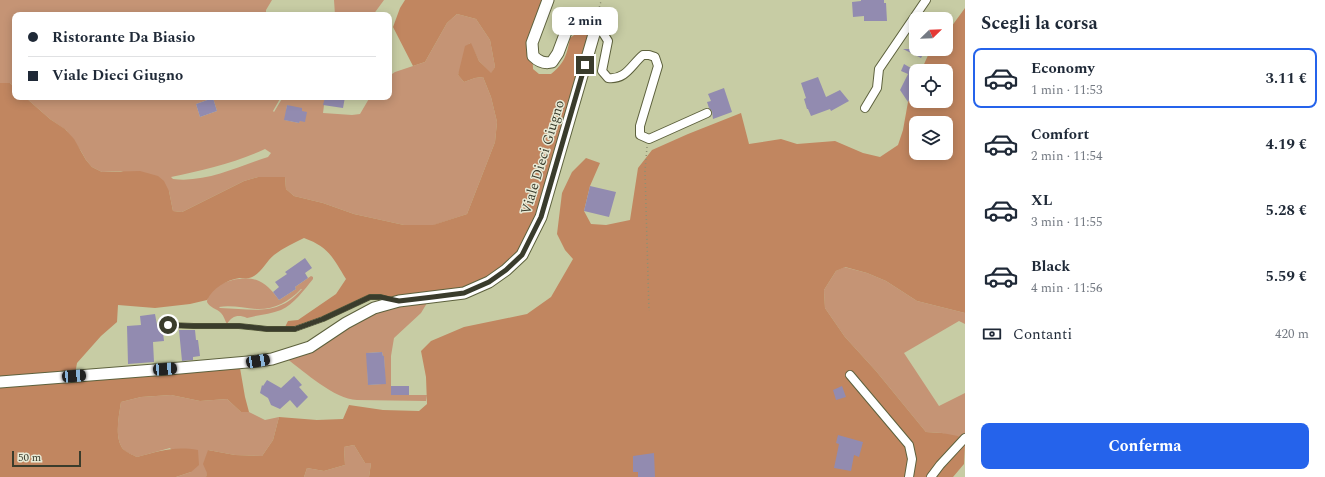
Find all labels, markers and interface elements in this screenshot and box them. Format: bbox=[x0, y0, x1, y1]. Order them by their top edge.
callout: 2 min bbox=[552, 7, 618, 35]
text: Scegli la corsa bbox=[981, 10, 1098, 37]
text: 2 min bbox=[568, 11, 602, 31]
north arrow bbox=[909, 12, 953, 56]
map controls bbox=[909, 12, 953, 160]
text: Ristorante Da Biasio bbox=[52, 26, 195, 49]
route end bbox=[576, 56, 594, 74]
text: Economy bbox=[1031, 57, 1095, 80]
icon: car bbox=[983, 60, 1019, 96]
text: Viale Dieci Giugno bbox=[52, 64, 183, 87]
button: locate bbox=[909, 64, 953, 108]
text: 3.11 € bbox=[1266, 67, 1307, 90]
text: 1 min · 11:53 bbox=[1031, 80, 1103, 100]
street label: Viale Dieci Giugno bbox=[515, 97, 570, 217]
button: layers bbox=[909, 116, 953, 160]
text: Comfort bbox=[1031, 123, 1089, 146]
icon: car bbox=[983, 126, 1019, 162]
text: 4.19 € bbox=[1266, 133, 1307, 156]
text: 2 min · 11:54 bbox=[1031, 146, 1103, 166]
text: XL bbox=[1031, 189, 1052, 212]
icon: car bbox=[983, 192, 1019, 228]
text: 5.28 € bbox=[1266, 199, 1307, 222]
text: 3 min · 11:55 bbox=[1031, 212, 1103, 232]
text: Black bbox=[1031, 255, 1070, 278]
icon: car bbox=[983, 258, 1019, 294]
text: 5.59 € bbox=[1266, 265, 1307, 288]
text: 4 min · 11:56 bbox=[1031, 278, 1103, 298]
route start bbox=[159, 316, 177, 334]
icon: cash bbox=[981, 323, 1003, 345]
text: Contanti bbox=[1013, 323, 1072, 346]
text: 420 m bbox=[1275, 324, 1309, 344]
car bbox=[245, 353, 271, 369]
car bbox=[153, 362, 177, 376]
car bbox=[62, 369, 86, 383]
button: Conferma bbox=[981, 423, 1309, 469]
scale bar bbox=[12, 449, 81, 468]
text: 50 m bbox=[18, 449, 41, 466]

